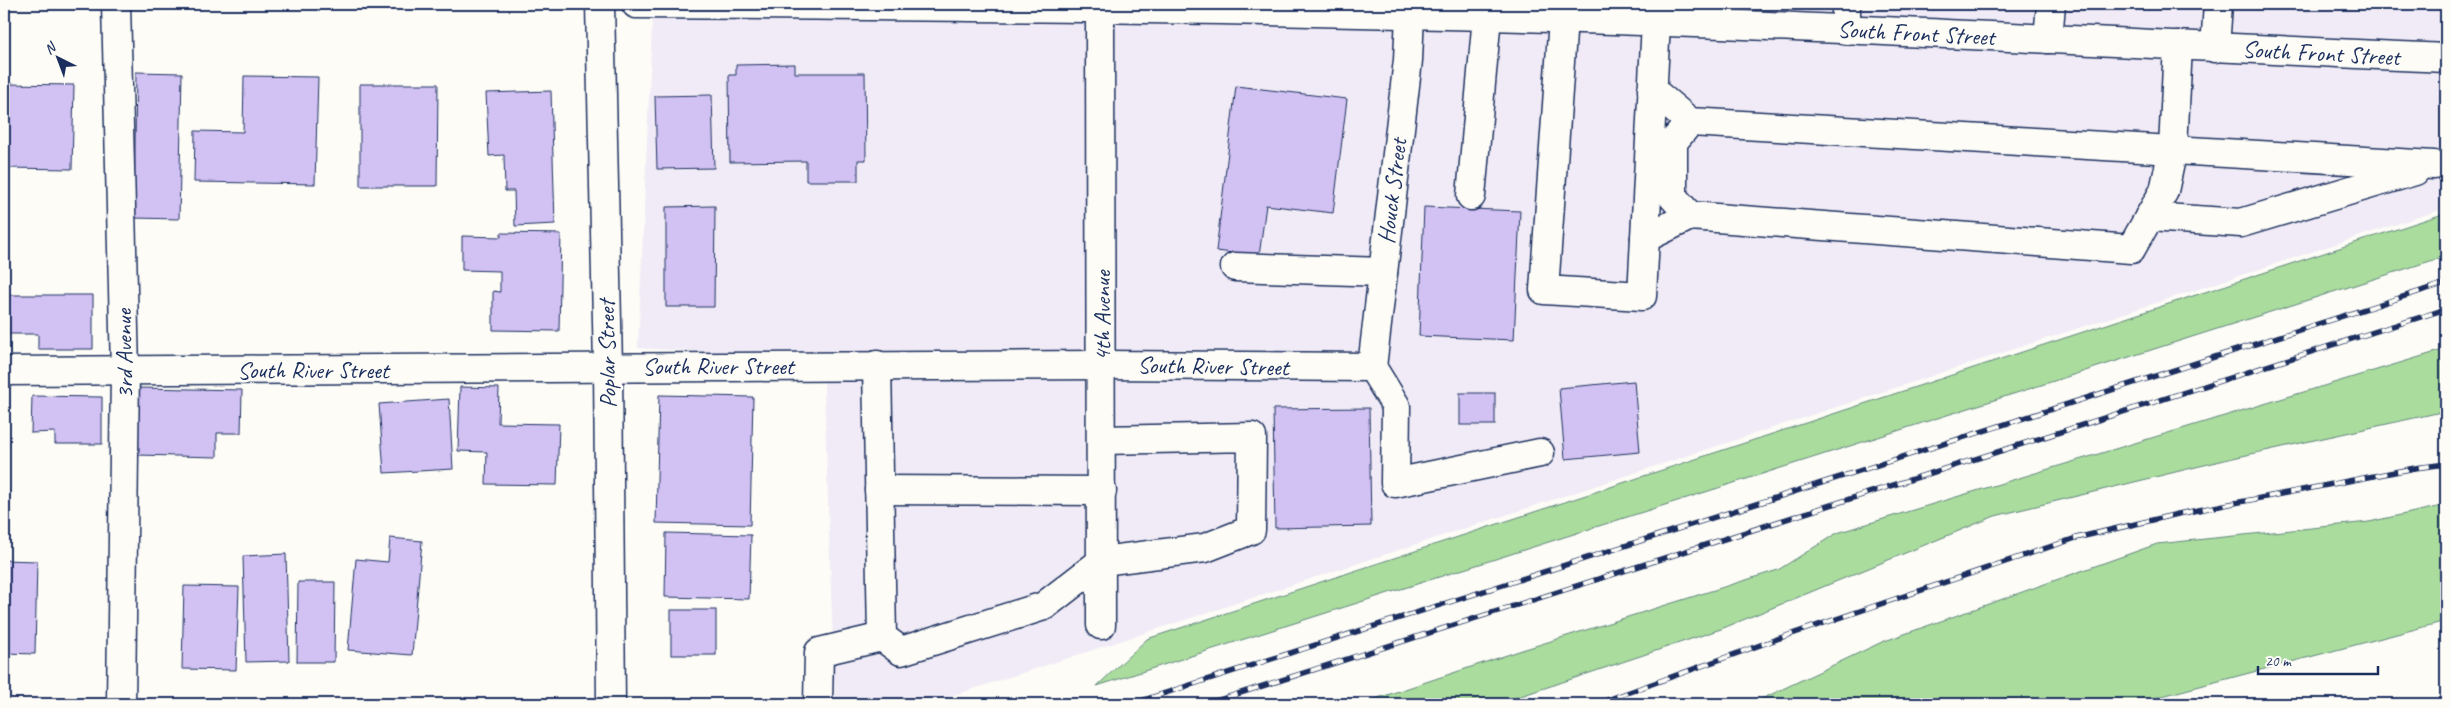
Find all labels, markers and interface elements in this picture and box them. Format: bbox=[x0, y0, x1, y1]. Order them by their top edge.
street label: South Front Street bbox=[1837, 14, 1997, 52]
north arrow bbox=[32, 32, 82, 82]
street label: South Front Street bbox=[2242, 34, 2402, 72]
text: N bbox=[41, 38, 60, 58]
street label: Houck Street bbox=[1371, 135, 1414, 245]
street label: 4th Avenue bbox=[1087, 268, 1117, 361]
street label: Poplar Street bbox=[591, 297, 623, 408]
street label: 3rd Avenue bbox=[108, 307, 140, 399]
street label: South River Street bbox=[1137, 350, 1291, 382]
street label: South River Street bbox=[642, 351, 796, 381]
street label: South River Street bbox=[237, 355, 391, 385]
scale bar bbox=[2258, 643, 2378, 675]
text: 20 m bbox=[2265, 652, 2292, 671]

